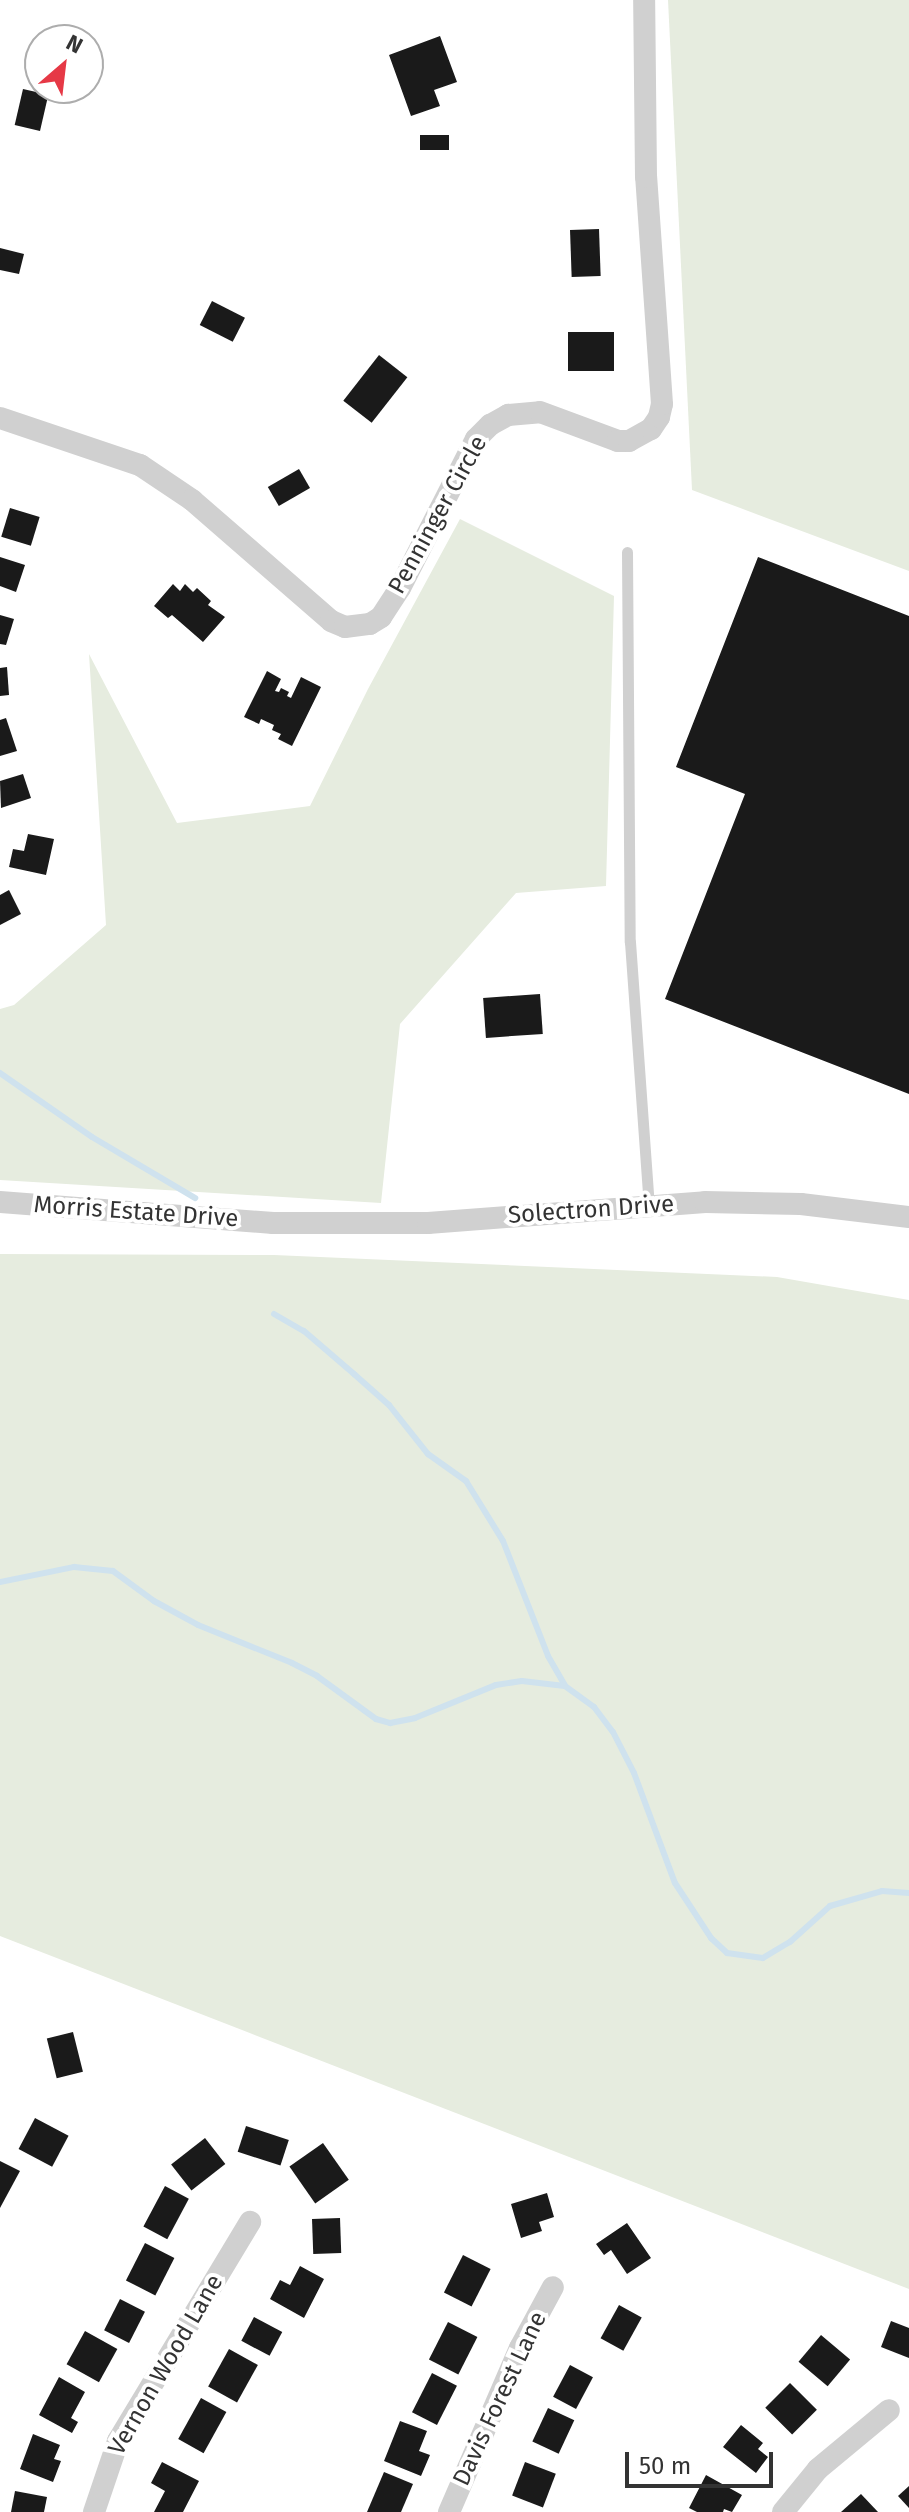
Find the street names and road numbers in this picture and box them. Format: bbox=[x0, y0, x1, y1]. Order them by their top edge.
street label: Penninger Circle bbox=[383, 431, 493, 599]
street label: Morris Estate Drive bbox=[33, 1190, 239, 1234]
street label: Solectron Drive bbox=[507, 1190, 675, 1230]
street label: Vernon Wood Lane bbox=[103, 2270, 229, 2460]
street label: Davis Forest Lane bbox=[447, 2307, 553, 2491]

